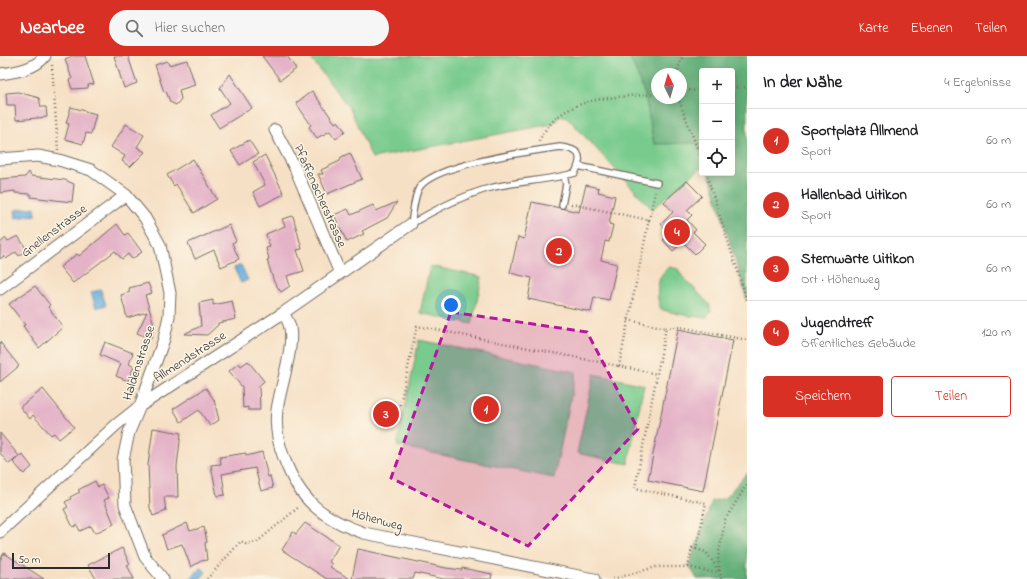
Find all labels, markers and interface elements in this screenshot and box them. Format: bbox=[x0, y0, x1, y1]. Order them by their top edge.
search box bbox=[109, 10, 389, 46]
text: Nearbee bbox=[20, 15, 85, 42]
icon: search bbox=[123, 17, 145, 39]
text: Hier suchen bbox=[155, 17, 225, 39]
text: Karte bbox=[859, 18, 888, 39]
text: Ebenen bbox=[910, 18, 953, 39]
text: Teilen bbox=[975, 18, 1007, 39]
north arrow bbox=[651, 68, 687, 104]
map controls bbox=[699, 68, 735, 176]
button: + bbox=[699, 68, 735, 104]
text: In der Nähe bbox=[763, 70, 842, 95]
text: 4 Ergebnisse bbox=[944, 73, 1011, 92]
button: − bbox=[699, 104, 735, 140]
text: Sportplatz Allmend bbox=[801, 120, 918, 142]
text: 1 bbox=[774, 131, 778, 150]
text: 60 m bbox=[986, 131, 1011, 150]
button: locate bbox=[699, 140, 735, 176]
street label: Pfaffenacherstrasse bbox=[289, 141, 351, 251]
text: Sport bbox=[801, 142, 832, 161]
text: Hallenbad Uitikon bbox=[801, 184, 907, 206]
text: 2 bbox=[773, 195, 779, 214]
text: 60 m bbox=[986, 195, 1011, 214]
street label: Gnellenstrasse bbox=[17, 200, 91, 262]
text: Sport bbox=[801, 206, 832, 225]
pin: 4 bbox=[664, 217, 690, 247]
pin: 2 bbox=[546, 236, 572, 266]
text: Sternwarte Uitikon bbox=[801, 248, 914, 270]
text: 3 bbox=[773, 259, 779, 278]
text: 60 m bbox=[986, 259, 1011, 278]
text: Ort · Höhenweg bbox=[801, 270, 880, 289]
your location bbox=[441, 295, 461, 315]
text: Jugendtreff bbox=[801, 312, 873, 334]
street label: Haldenstrasse bbox=[118, 323, 160, 403]
text: 4 bbox=[773, 323, 779, 342]
text: 120 m bbox=[981, 323, 1011, 342]
street label: Allmendstrasse bbox=[150, 326, 230, 388]
text: Öffentliches Gebäude bbox=[801, 334, 916, 353]
button: Speichern bbox=[763, 376, 883, 417]
button: Teilen bbox=[891, 376, 1011, 417]
pin: 1 bbox=[473, 394, 499, 424]
pin: 3 bbox=[373, 399, 399, 429]
street label: Höhenweg bbox=[349, 504, 405, 537]
scale bar bbox=[12, 551, 110, 570]
text: 50 m bbox=[18, 552, 40, 568]

